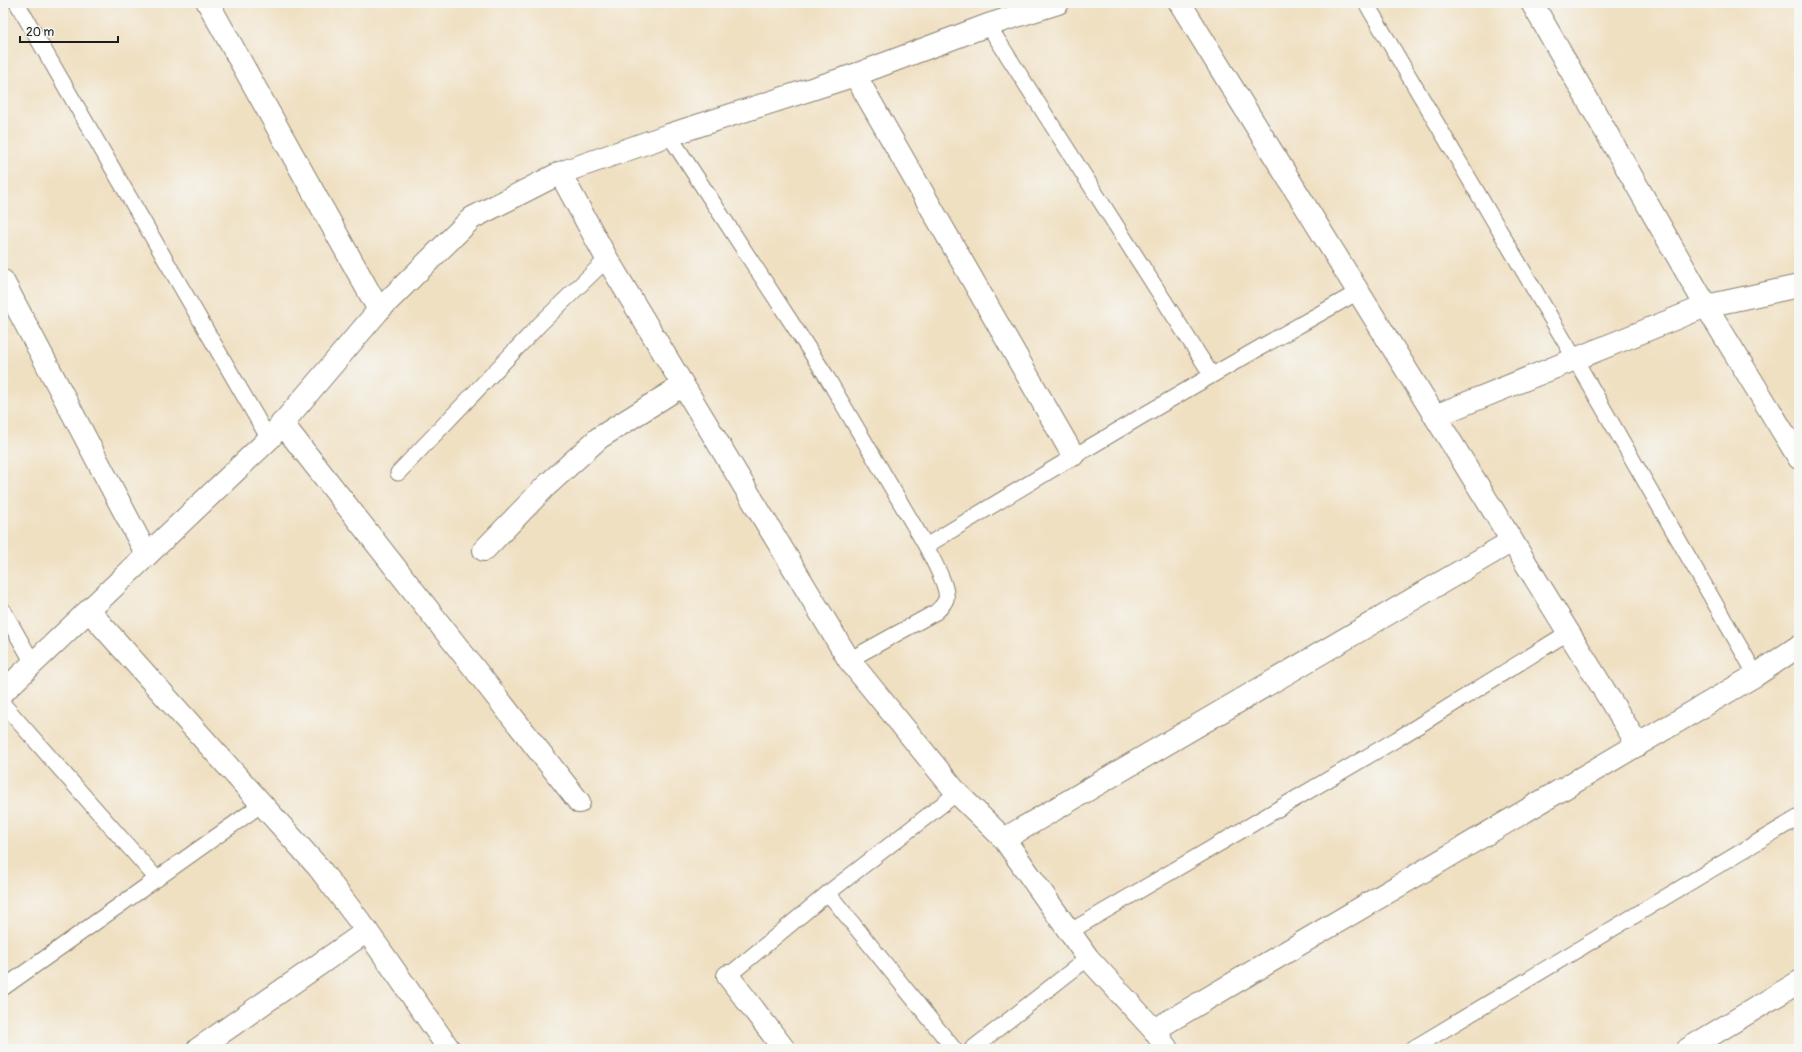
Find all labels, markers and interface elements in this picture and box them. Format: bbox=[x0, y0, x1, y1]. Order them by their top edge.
scale bar bbox=[20, 18, 118, 44]
text: 20 m bbox=[26, 25, 55, 40]

